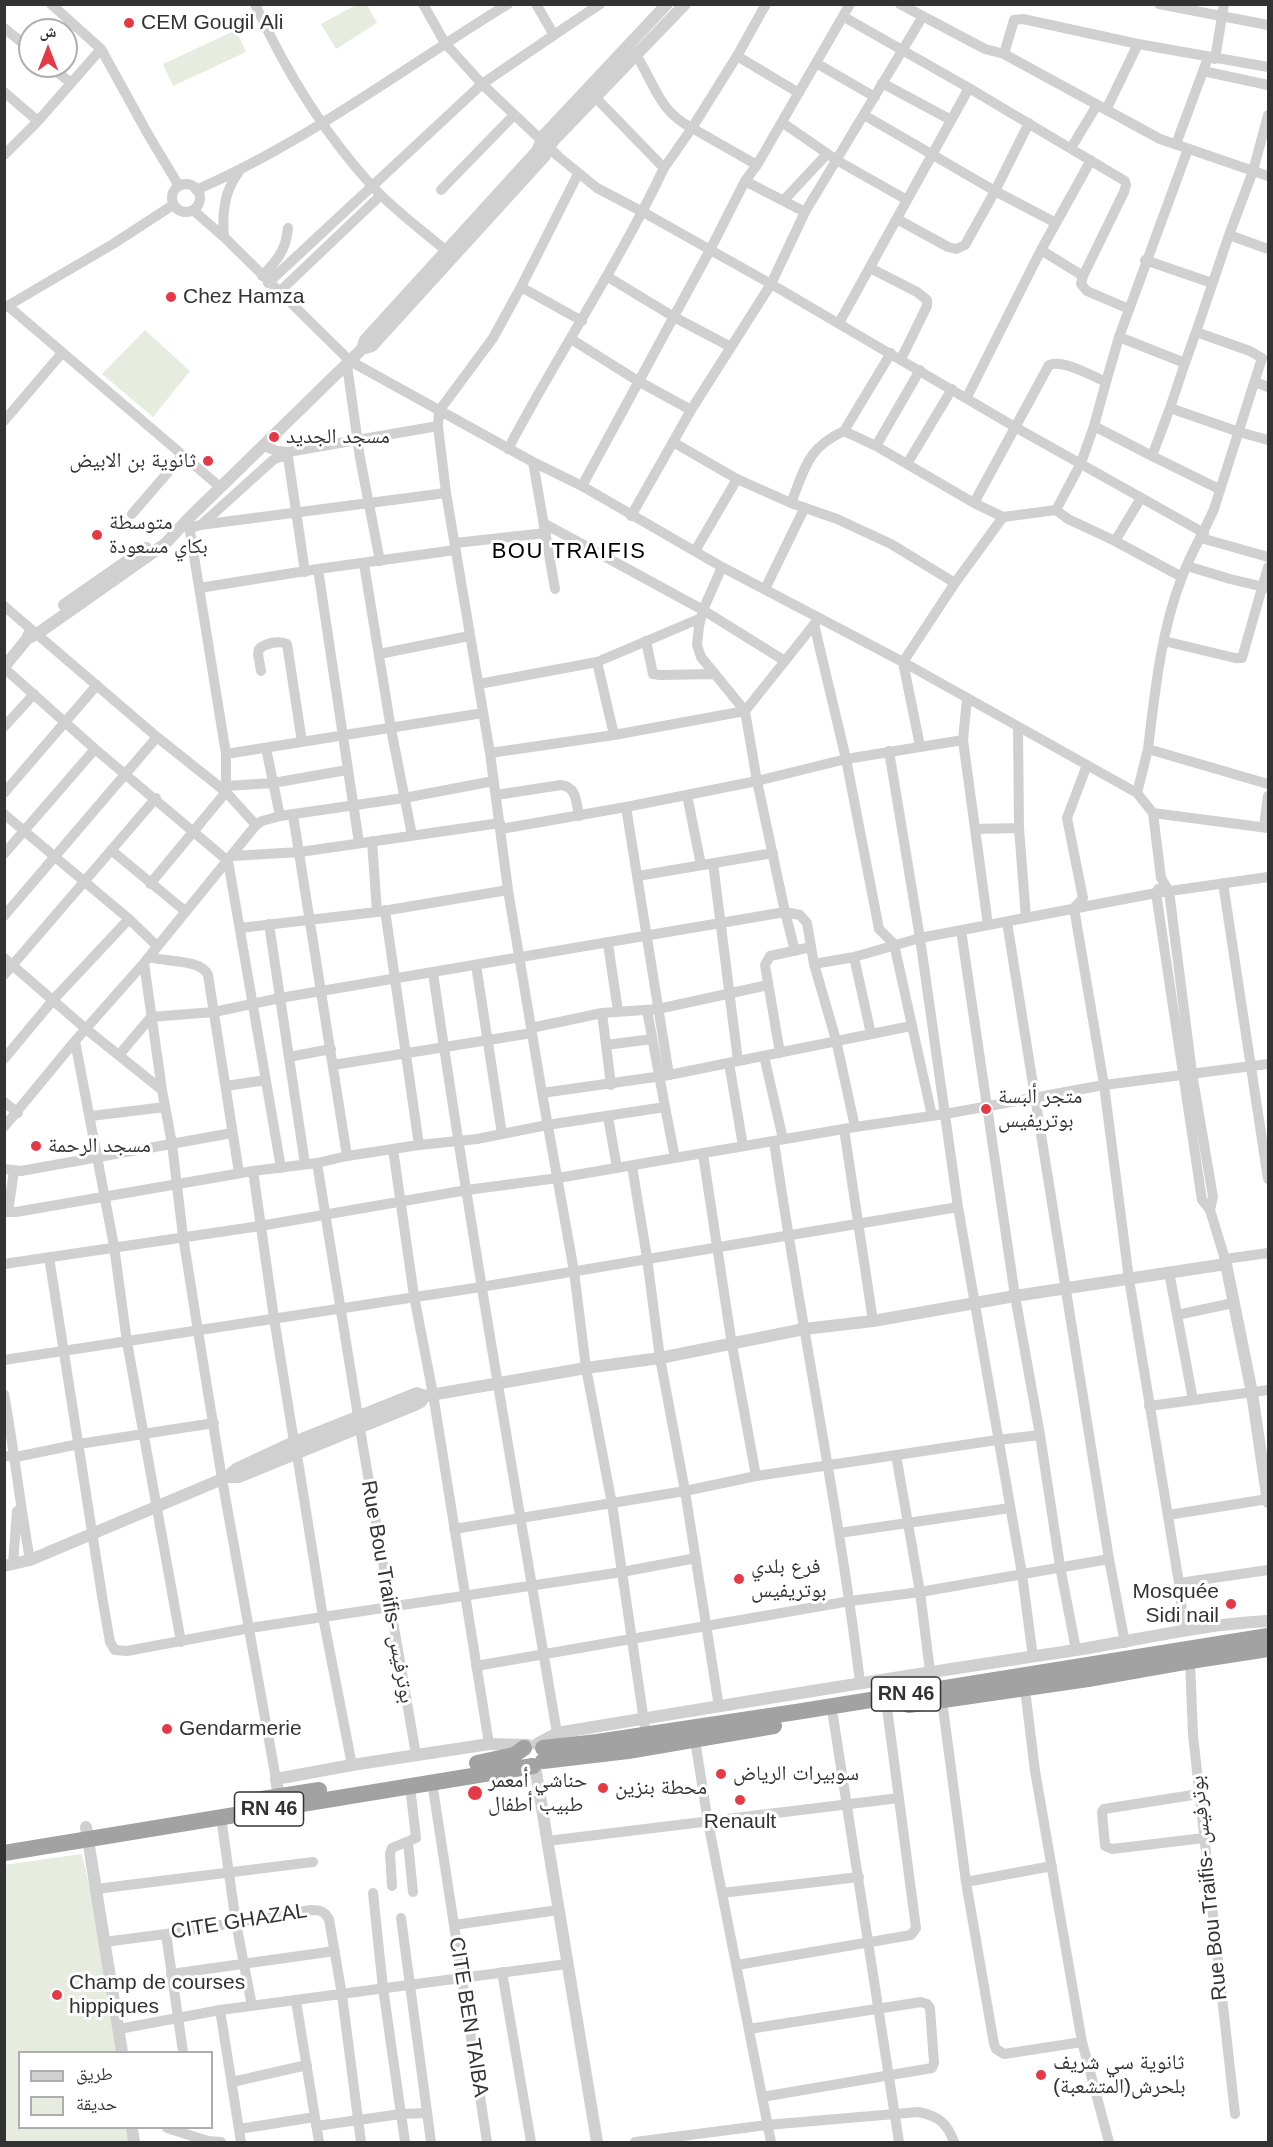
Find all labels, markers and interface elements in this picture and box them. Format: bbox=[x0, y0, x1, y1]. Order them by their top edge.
place label: CEM Gougil Ali bbox=[141, 10, 283, 36]
marker: CEM Gougil Ali bbox=[122, 16, 136, 30]
north arrow bbox=[18, 18, 78, 78]
text: ش bbox=[40, 23, 56, 40]
place label: Chez Hamza bbox=[183, 284, 304, 310]
marker: Chez Hamza bbox=[164, 290, 178, 304]
place label: مسجد الجديد bbox=[286, 424, 390, 450]
marker: مسجد الجديد bbox=[267, 430, 281, 444]
place label: ثانوية بن الابيض bbox=[69, 448, 196, 474]
marker: ثانوية بن الابيض bbox=[201, 454, 215, 468]
place label: متوسطة بكاي مسعودة bbox=[109, 510, 208, 560]
marker: متوسطة بكاي مسعودة bbox=[90, 528, 104, 542]
district label: BOU TRAIFIS bbox=[492, 539, 646, 565]
place label: متجر ألبسة بوتريفيس bbox=[998, 1084, 1082, 1134]
marker: متجر ألبسة بوتريفيس bbox=[979, 1102, 993, 1116]
place label: مسجد الرحمة bbox=[48, 1133, 151, 1159]
marker: مسجد الرحمة bbox=[29, 1139, 43, 1153]
street label: Rue Bou Traifis- بوترفيس bbox=[355, 1479, 419, 1705]
place label: فرع بلدي بوتريفيس bbox=[751, 1554, 827, 1604]
marker: فرع بلدي بوتريفيس bbox=[732, 1572, 746, 1586]
place label: Mosquée Sidi nail bbox=[1133, 1579, 1219, 1629]
marker: Mosquée Sidi nail bbox=[1224, 1597, 1238, 1611]
road number: RN 46 bbox=[872, 1677, 940, 1711]
place label: Gendarmerie bbox=[179, 1716, 302, 1742]
marker: Gendarmerie bbox=[160, 1722, 174, 1736]
place label: سوبيرات الرياض bbox=[733, 1761, 859, 1787]
marker: سوبيرات الرياض bbox=[714, 1767, 728, 1781]
place label: حناشي أمعمر طبيب أطفال bbox=[488, 1768, 587, 1818]
street label: Rue Bou Traifis- بوترفيس bbox=[1185, 1774, 1233, 2002]
place label: محطة بنزين bbox=[615, 1775, 707, 1801]
marker: محطة بنزين bbox=[596, 1781, 610, 1795]
marker: حناشي أمعمر طبيب أطفال bbox=[466, 1784, 484, 1802]
road number: RN 46 bbox=[234, 1792, 304, 1826]
marker: Renault bbox=[733, 1793, 747, 1807]
place label: Renault bbox=[704, 1809, 776, 1835]
street label: CITE GHAZAL bbox=[169, 1899, 309, 1945]
street label: CITE BEN TAIBA bbox=[443, 1935, 493, 2099]
place label: Champ de courses hippiques bbox=[69, 1970, 245, 2020]
marker: Champ de courses hippiques bbox=[50, 1988, 64, 2002]
place label: ثانوية سي شريف بلحرش(المتشعبة) bbox=[1053, 2050, 1186, 2100]
legend bbox=[18, 2051, 213, 2129]
text: طريق bbox=[76, 2064, 113, 2084]
marker: ثانوية سي شريف بلحرش(المتشعبة) bbox=[1034, 2068, 1048, 2082]
text: حديقة bbox=[76, 2094, 117, 2114]

